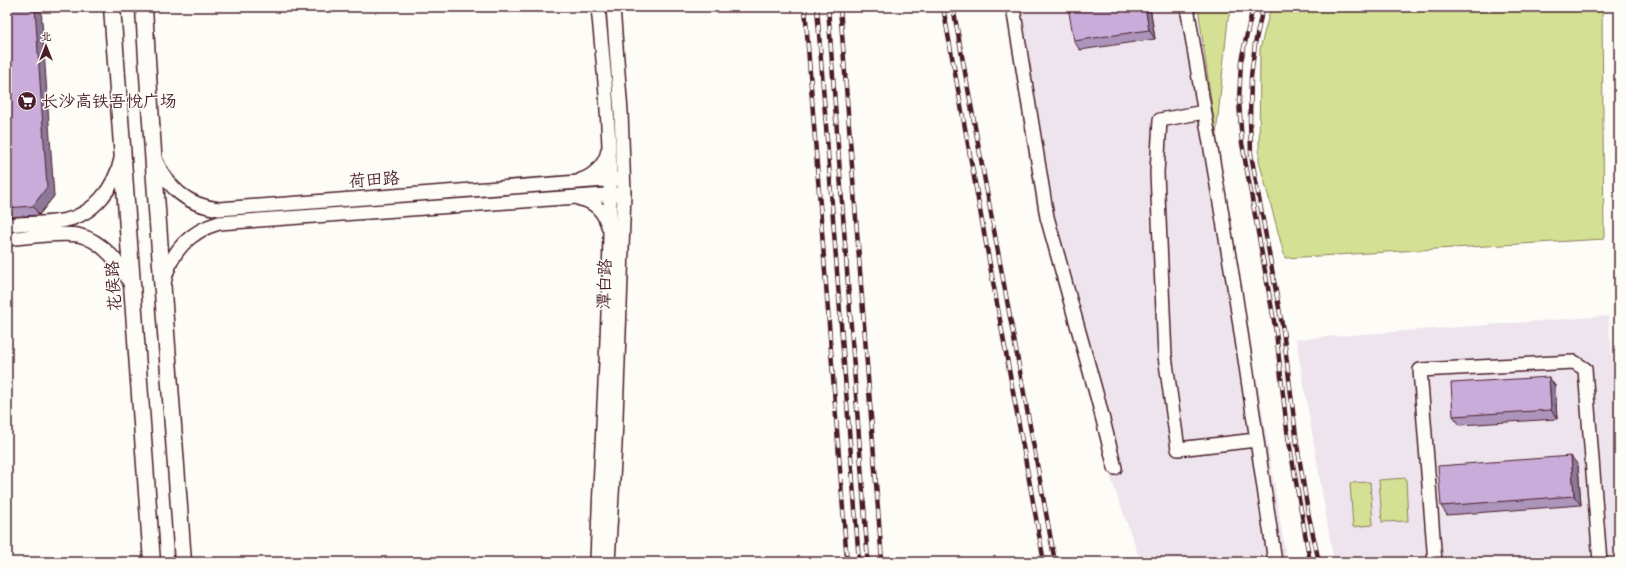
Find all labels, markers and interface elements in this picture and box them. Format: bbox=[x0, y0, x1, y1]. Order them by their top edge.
north arrow bbox=[26, 26, 66, 66]
text: 北 bbox=[41, 30, 52, 43]
supermarket icon: 长沙高铁吾悦广场 bbox=[16, 90, 38, 112]
place label: 长沙高铁吾悦广场 bbox=[41, 91, 177, 111]
street label: 荷田路 bbox=[348, 167, 400, 191]
street label: 潭白路 bbox=[593, 258, 615, 310]
street label: 花侯路 bbox=[101, 260, 125, 312]

